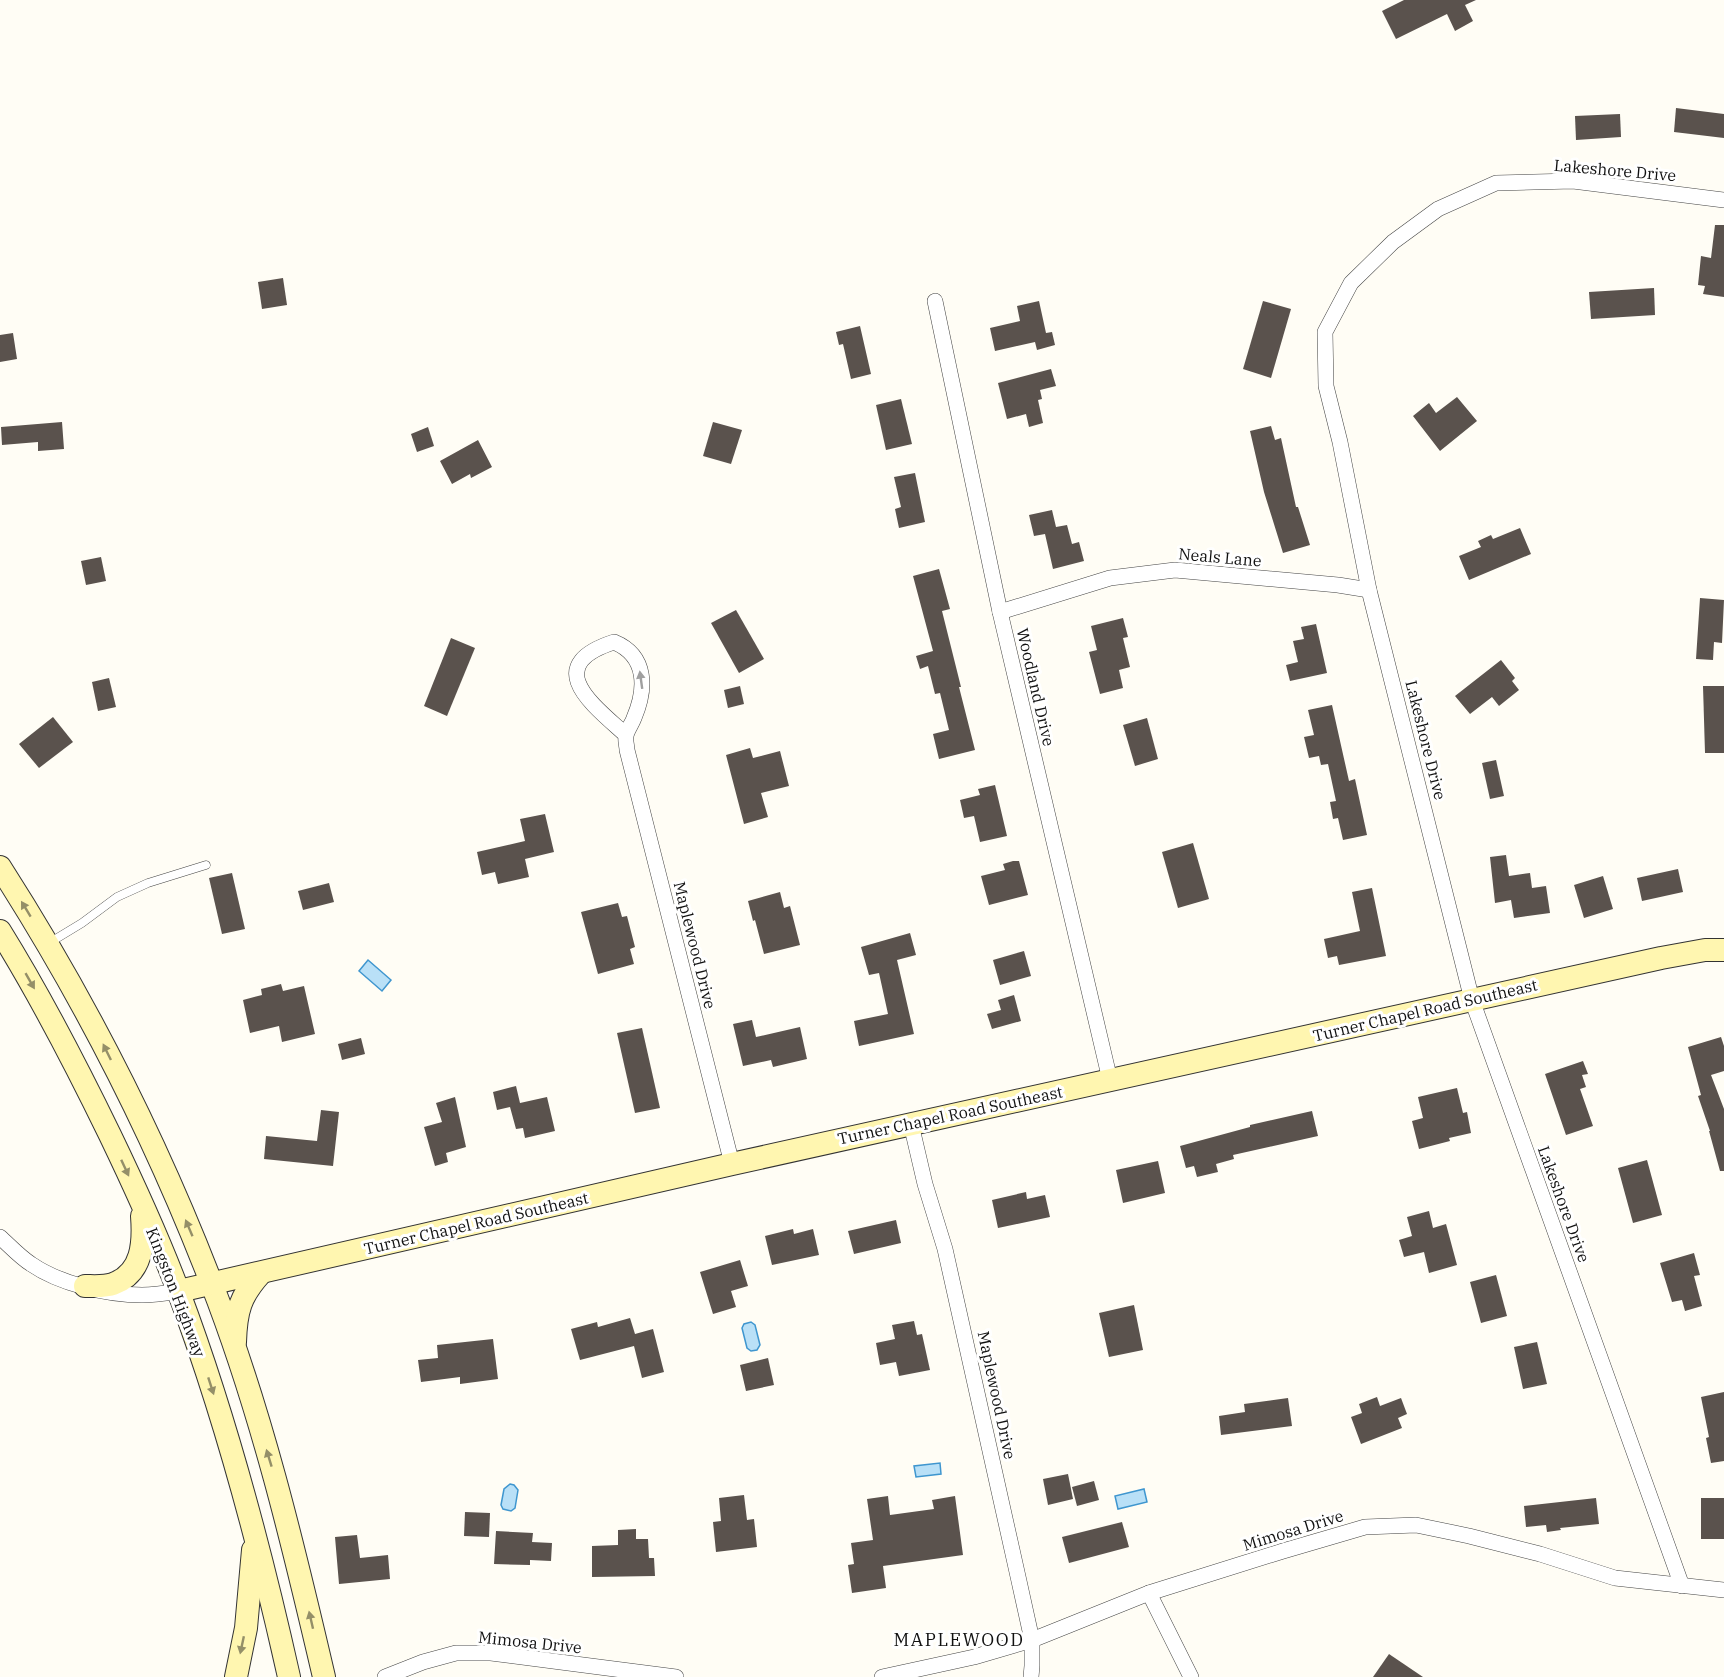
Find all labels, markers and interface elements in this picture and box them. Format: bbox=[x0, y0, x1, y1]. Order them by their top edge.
street label: Lakeshore Drive bbox=[1553, 155, 1677, 185]
street label: Neals Lane bbox=[1178, 543, 1262, 571]
street label: Woodland Drive bbox=[1013, 626, 1059, 748]
one-way arrow bbox=[637, 670, 646, 689]
street label: Lakeshore Drive bbox=[1401, 678, 1451, 802]
street label: Maplewood Drive bbox=[670, 879, 720, 1011]
one-way arrow bbox=[21, 901, 32, 917]
one-way arrow bbox=[25, 973, 35, 990]
street label: Turner Chapel Road Southeast bbox=[1311, 974, 1539, 1046]
one-way arrow bbox=[103, 1043, 112, 1060]
street label: Turner Chapel Road Southeast bbox=[836, 1081, 1065, 1149]
street label: Lakeshore Drive bbox=[1534, 1143, 1594, 1265]
one-way arrow bbox=[121, 1159, 130, 1176]
street label: Turner Chapel Road Southeast bbox=[362, 1187, 590, 1259]
one-way arrow bbox=[184, 1219, 194, 1237]
street label: Kingston Highway bbox=[142, 1224, 210, 1360]
street label: Maplewood Drive bbox=[974, 1329, 1020, 1461]
one-way arrow bbox=[207, 1377, 217, 1395]
one-way arrow bbox=[264, 1449, 273, 1467]
street label: Mimosa Drive bbox=[1240, 1505, 1346, 1555]
one-way arrow bbox=[305, 1611, 315, 1629]
street label: Mimosa Drive bbox=[477, 1627, 583, 1657]
district label: MAPLEWOOD bbox=[894, 1628, 1024, 1651]
one-way arrow bbox=[237, 1636, 246, 1655]

